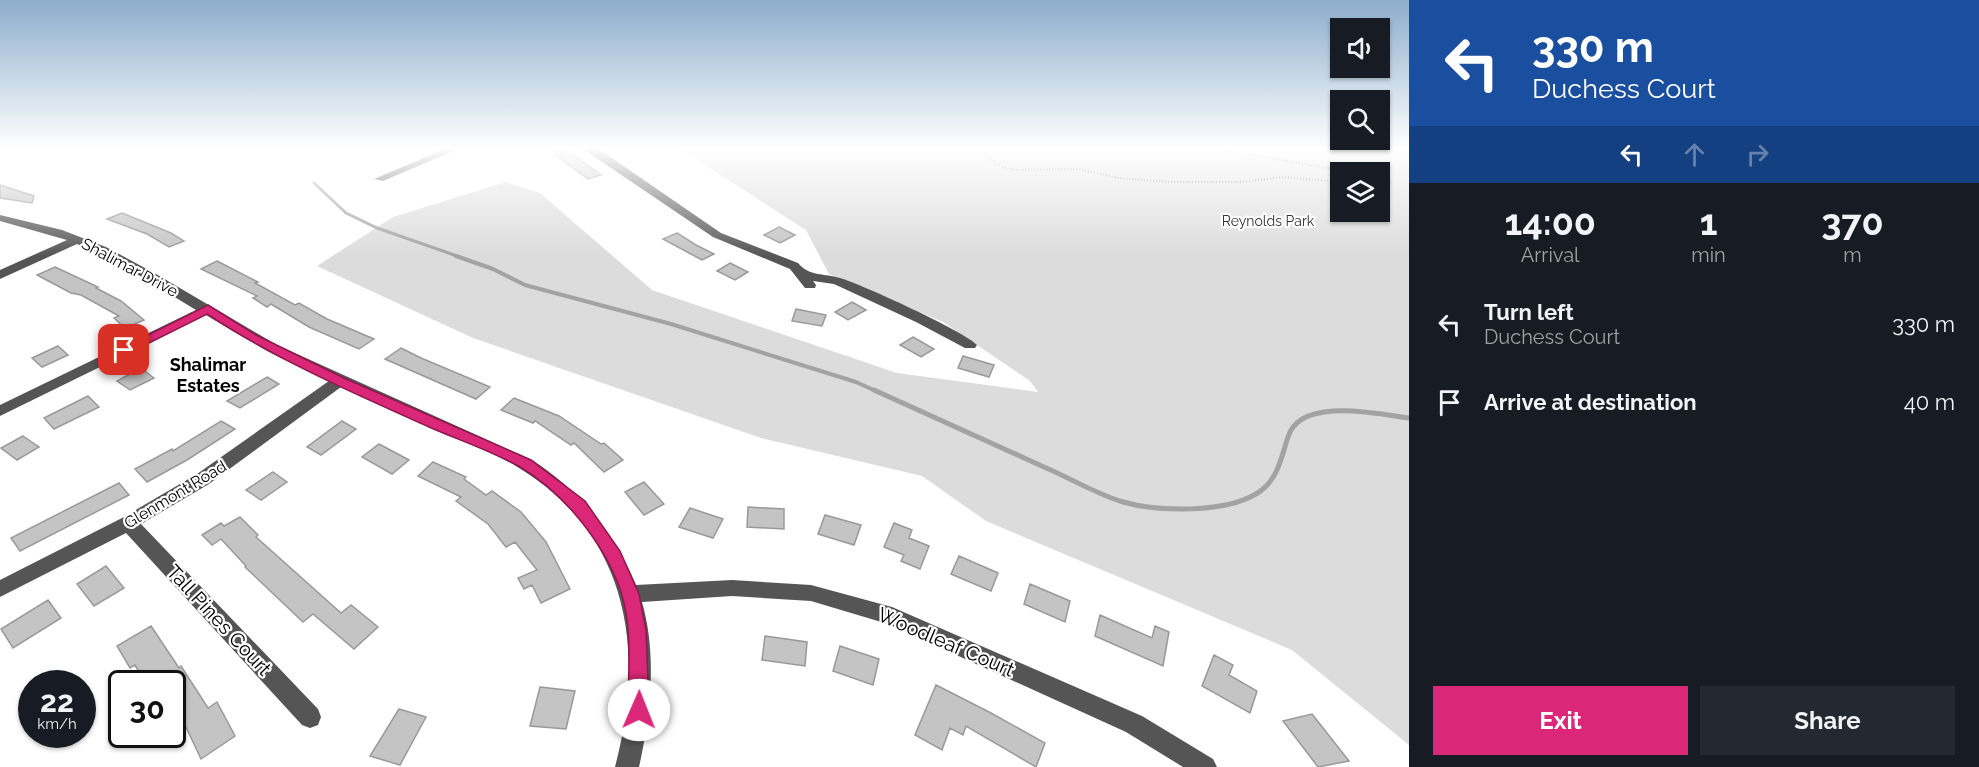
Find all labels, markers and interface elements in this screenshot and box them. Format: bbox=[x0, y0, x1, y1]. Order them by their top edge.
map controls bbox=[1330, 18, 1390, 222]
button: sound bbox=[1330, 18, 1390, 78]
text: 330 m bbox=[1532, 23, 1654, 72]
icon: left bbox=[1433, 24, 1511, 102]
text: Duchess Court bbox=[1532, 73, 1716, 104]
button: search bbox=[1330, 90, 1390, 150]
icon: left bbox=[1615, 138, 1648, 171]
icon: ahead bbox=[1678, 138, 1711, 171]
icon: right bbox=[1741, 138, 1774, 171]
button: layers bbox=[1330, 162, 1390, 222]
text: 14:00 bbox=[1504, 201, 1596, 243]
text: 1 bbox=[1700, 201, 1717, 243]
text: 370 bbox=[1821, 201, 1884, 243]
park label: Reynolds Park bbox=[1222, 213, 1315, 229]
street label: Shalimar Drive bbox=[78, 234, 181, 301]
text: Arrival bbox=[1521, 243, 1580, 267]
text: min bbox=[1691, 243, 1726, 267]
text: m bbox=[1843, 243, 1862, 267]
text: Turn left bbox=[1484, 299, 1574, 325]
icon: left bbox=[1433, 308, 1466, 341]
text: 330 m bbox=[1892, 311, 1955, 337]
pin bbox=[98, 324, 149, 375]
text: Duchess Court bbox=[1484, 325, 1620, 349]
icon: arrive bbox=[107, 333, 140, 366]
district label: Shalimar Estates bbox=[170, 354, 246, 396]
icon: arrive bbox=[1433, 386, 1466, 419]
text: Arrive at destination bbox=[1484, 389, 1697, 415]
text: 40 m bbox=[1904, 389, 1955, 415]
street label: Glenmont Road bbox=[121, 456, 230, 532]
street label: Tall Pines Court bbox=[162, 560, 277, 681]
street label: Woodleaf Court bbox=[874, 602, 1018, 682]
speed limit sign: 30 bbox=[108, 670, 186, 748]
position arrow bbox=[607, 678, 671, 742]
text: 22 bbox=[40, 684, 74, 719]
button: Exit bbox=[1433, 686, 1688, 755]
button: Share bbox=[1700, 686, 1955, 755]
text: km/h bbox=[37, 715, 77, 733]

